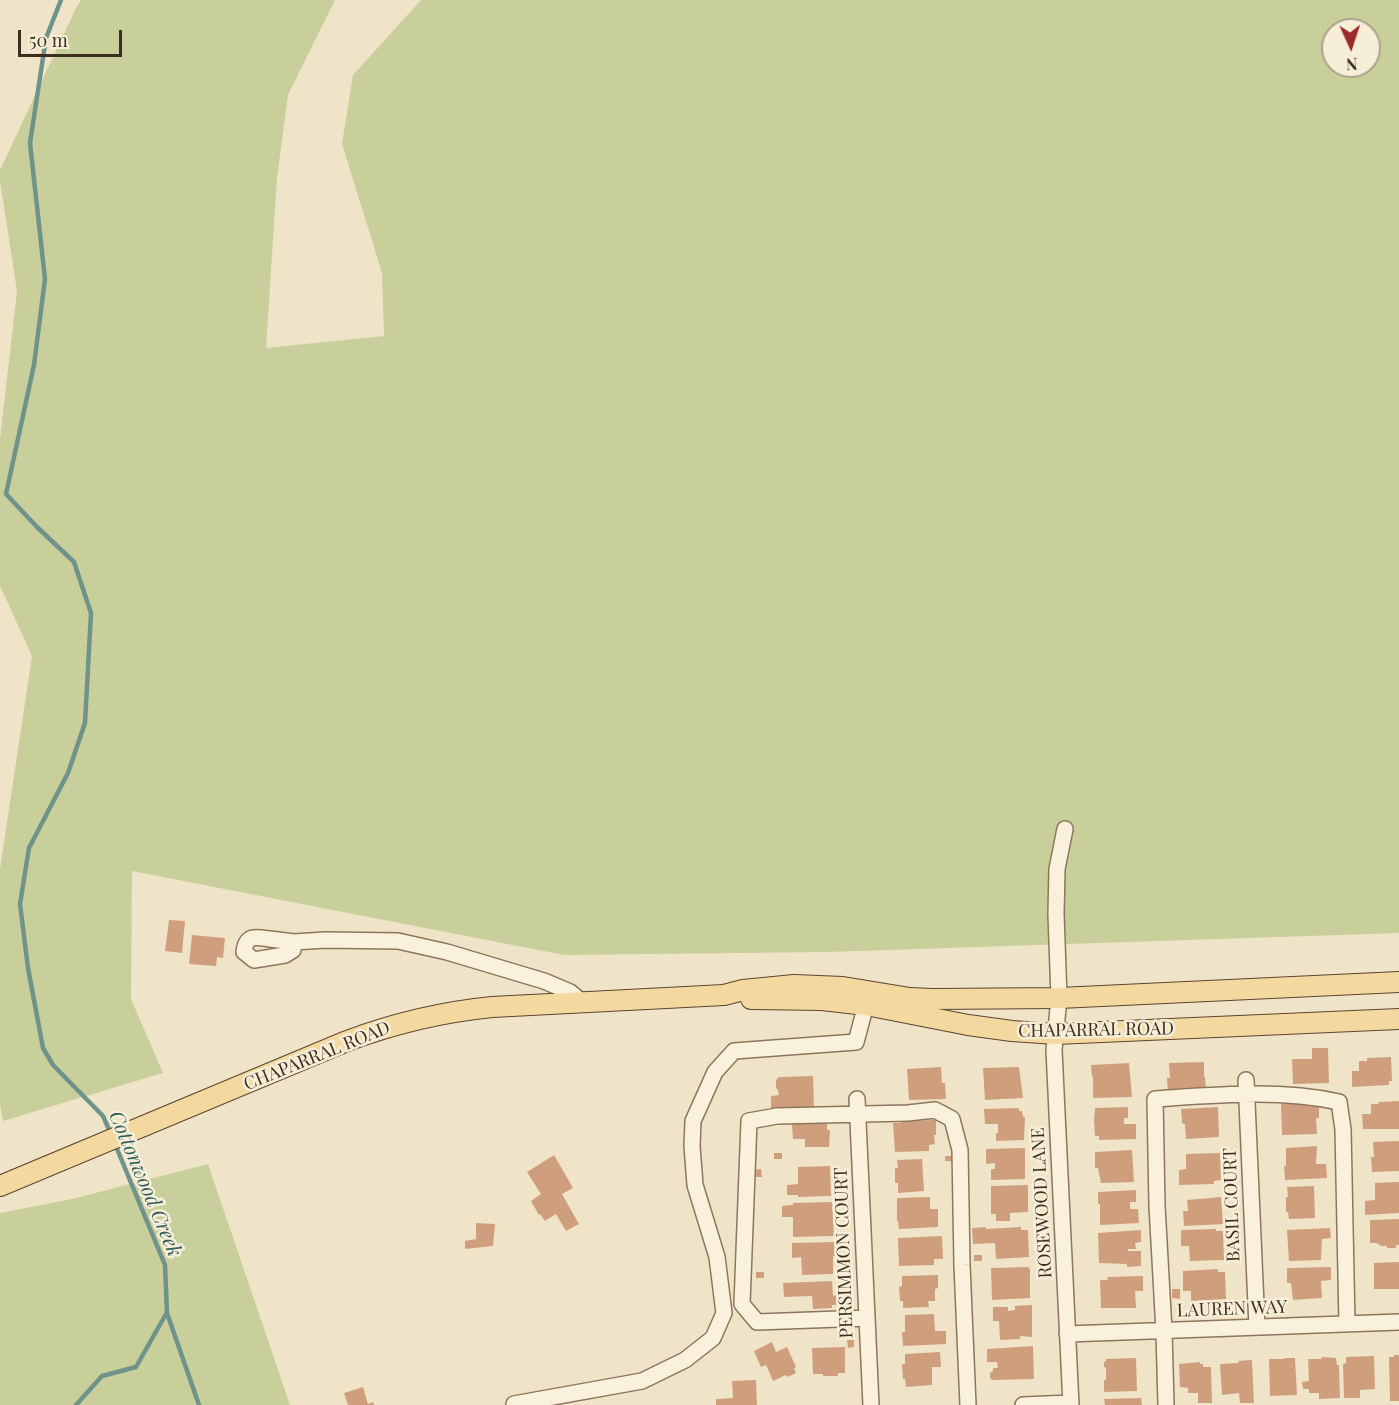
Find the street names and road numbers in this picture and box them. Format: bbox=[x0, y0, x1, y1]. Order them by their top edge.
street label: CHAPARRAL ROAD bbox=[241, 1017, 393, 1095]
street label: CHAPARRAL ROAD bbox=[1018, 1018, 1174, 1042]
street label: ROSEWOOD LANE bbox=[1027, 1127, 1057, 1279]
street label: BASIL COURT bbox=[1219, 1148, 1245, 1262]
street label: PERSIMMON COURT bbox=[830, 1167, 858, 1339]
street label: LAUREN WAY bbox=[1176, 1296, 1288, 1322]

